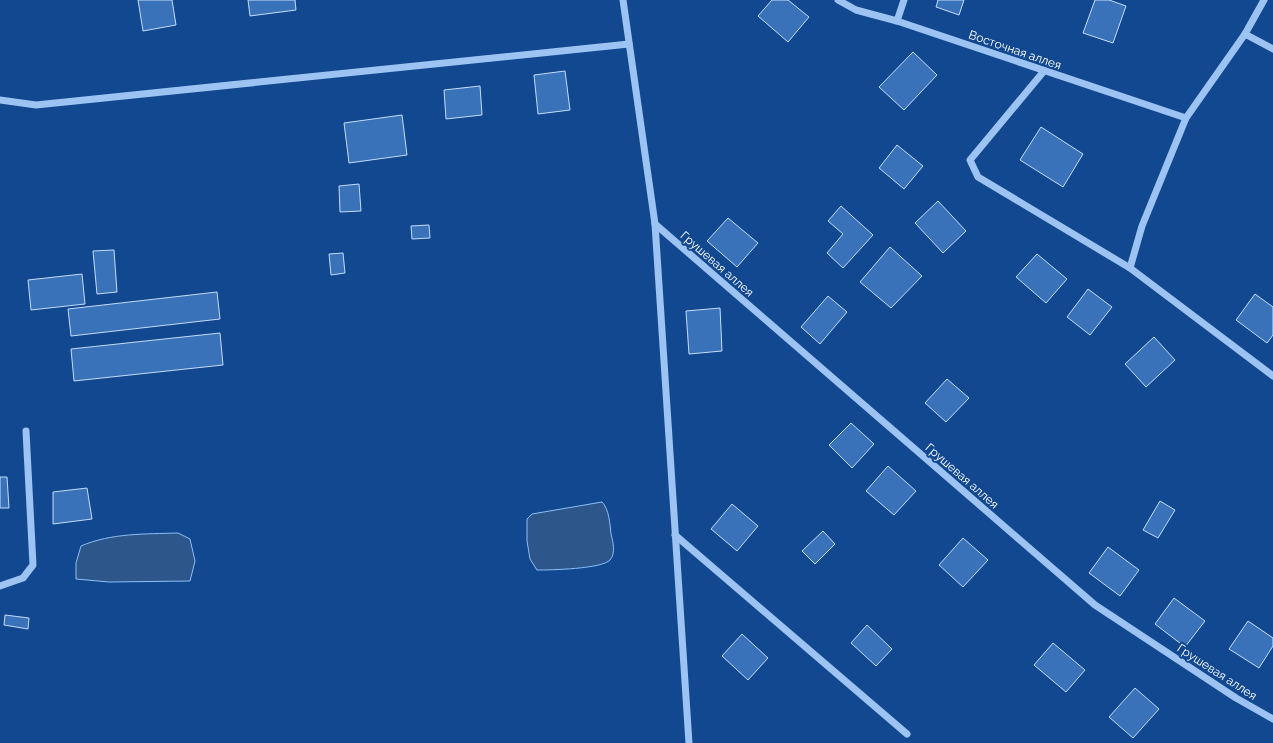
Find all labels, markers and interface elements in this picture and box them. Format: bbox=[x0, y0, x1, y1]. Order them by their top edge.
street label: Восточная аллея bbox=[967, 28, 1063, 72]
street label: Грушевая аллея bbox=[678, 228, 756, 300]
street label: Грушевая аллея bbox=[923, 440, 1001, 512]
street label: Грушевая аллея bbox=[1175, 641, 1259, 703]

